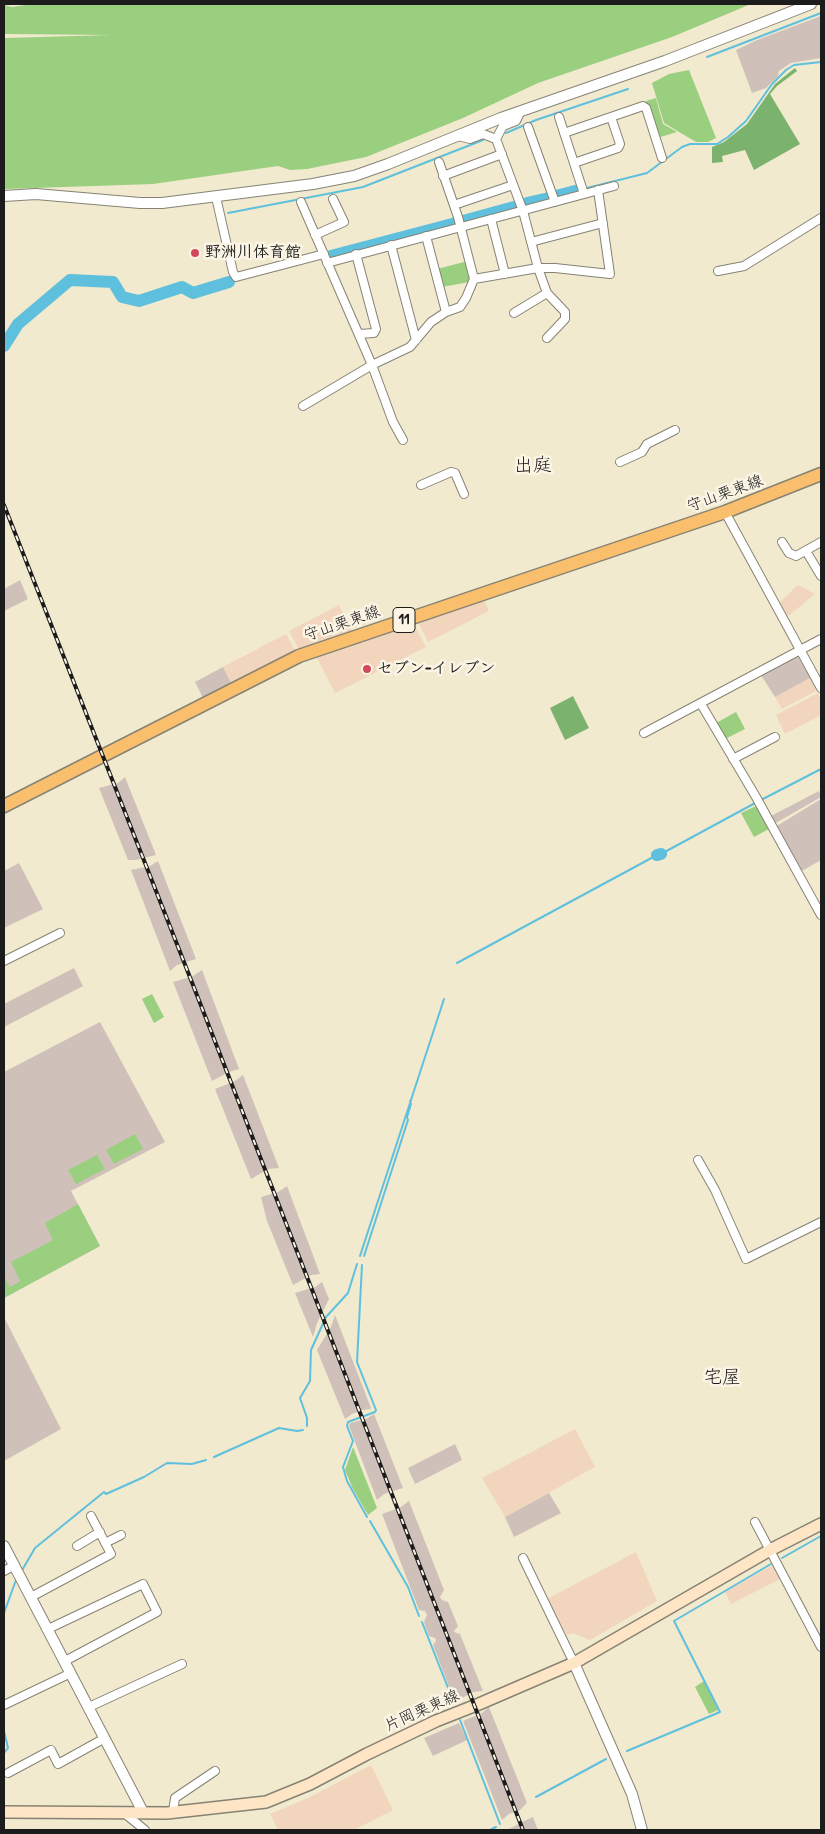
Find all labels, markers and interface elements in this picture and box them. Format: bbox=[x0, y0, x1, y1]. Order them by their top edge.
place label: 野洲川体育館 bbox=[205, 243, 301, 263]
marker: 野洲川体育館 bbox=[189, 247, 201, 259]
district label: 出庭 bbox=[514, 455, 552, 477]
street label: 守山栗東線 bbox=[684, 471, 766, 517]
street label: 守山栗東線 bbox=[301, 602, 383, 646]
road number: 11 bbox=[393, 608, 415, 632]
place label: セブン-イレブン bbox=[377, 659, 495, 679]
marker: セブン-イレブン bbox=[361, 663, 373, 675]
district label: 宅屋 bbox=[703, 1367, 741, 1389]
street label: 片岡栗東線 bbox=[382, 1686, 462, 1736]

